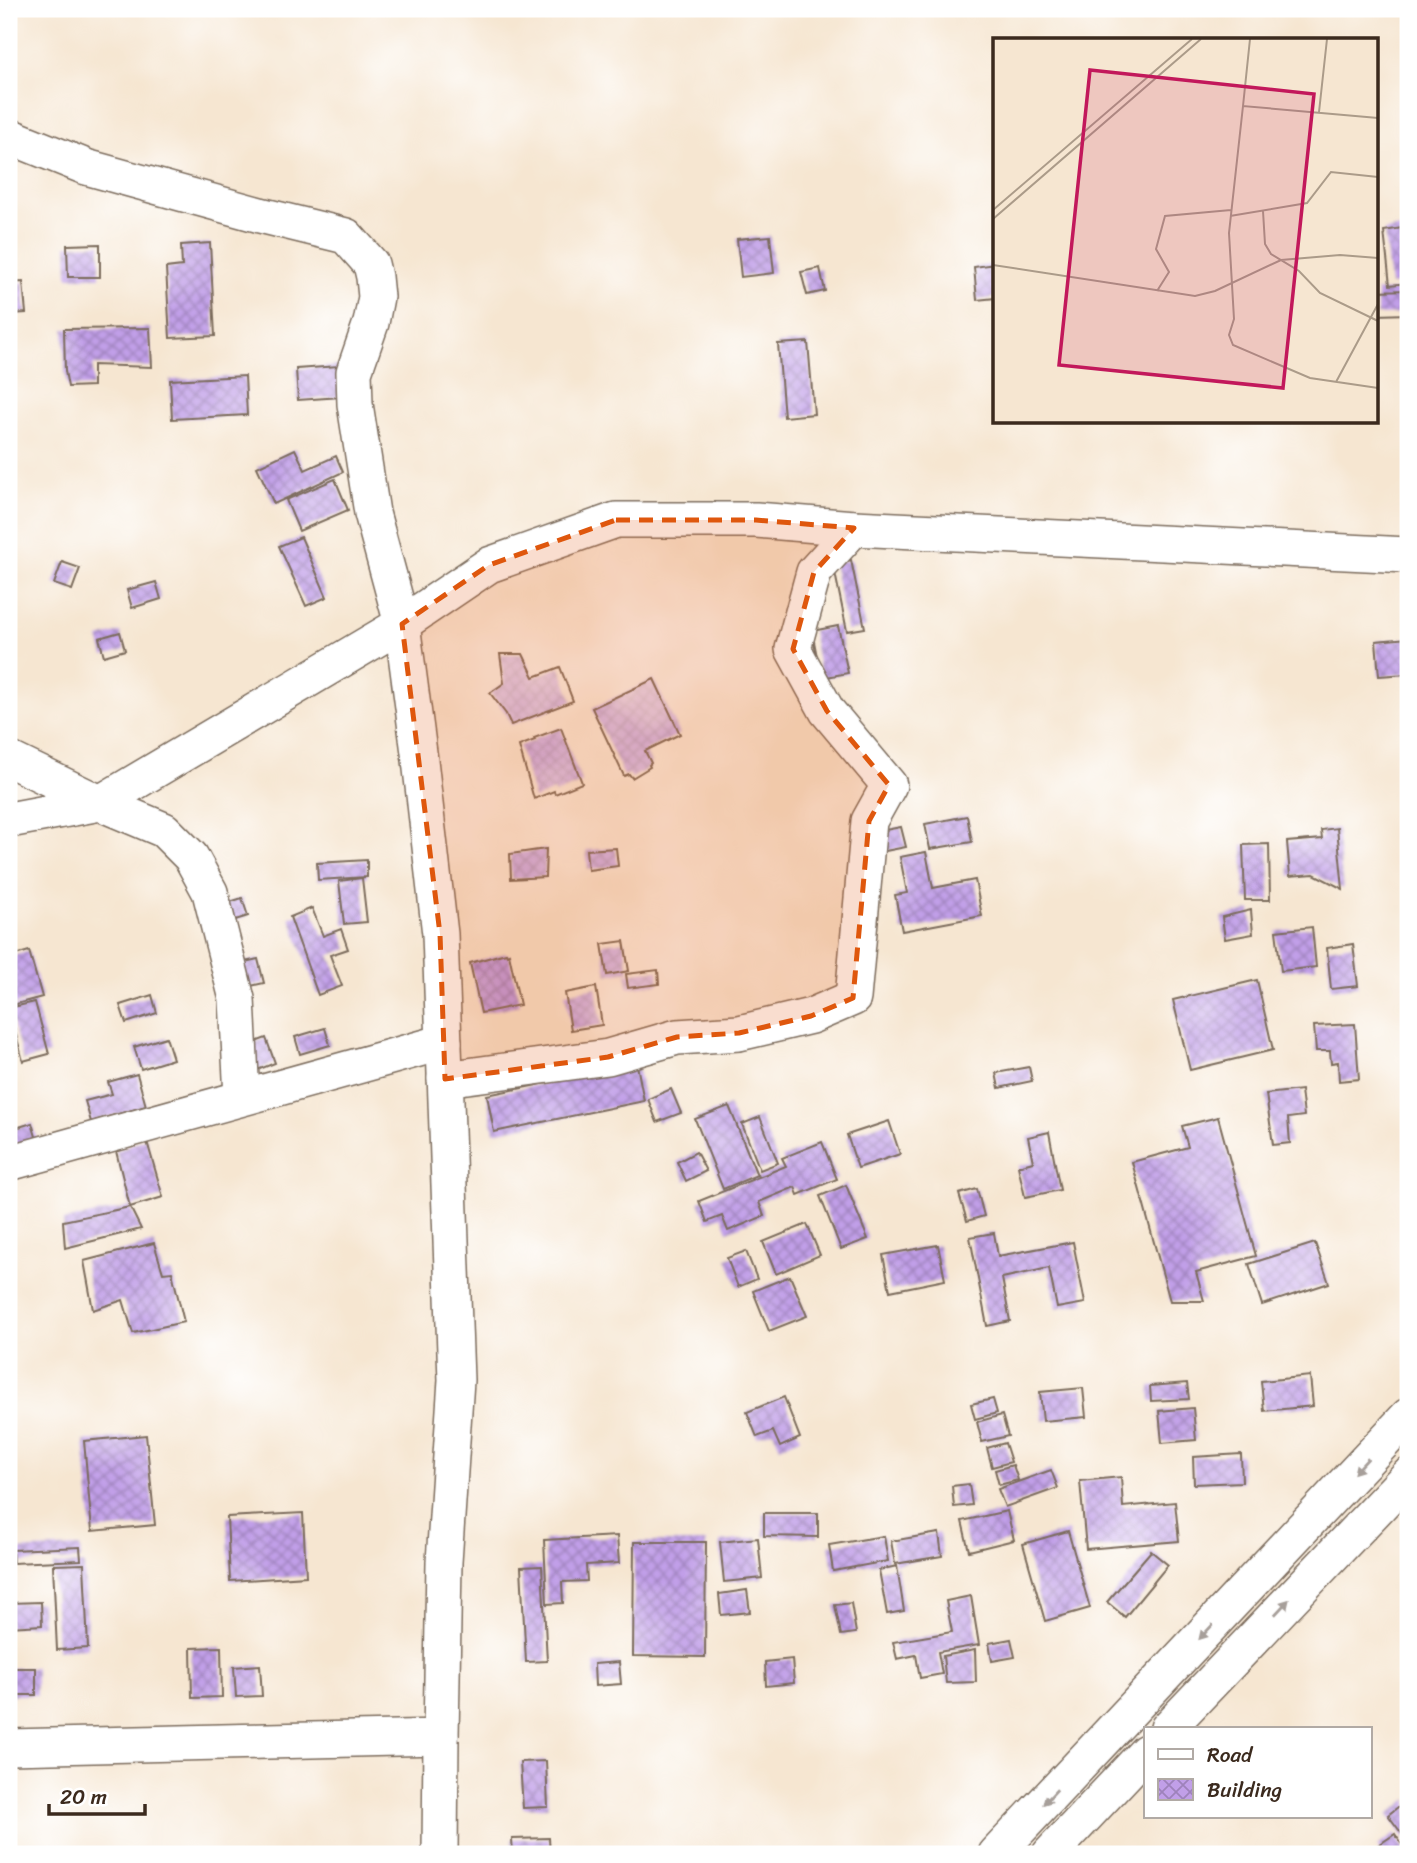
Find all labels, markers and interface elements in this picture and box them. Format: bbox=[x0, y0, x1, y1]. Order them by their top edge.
inset map bbox=[993, 38, 1378, 424]
one-way arrow bbox=[1354, 1457, 1370, 1474]
one-way arrow bbox=[1274, 1599, 1290, 1616]
one-way arrow bbox=[1197, 1623, 1214, 1640]
legend bbox=[1144, 1727, 1372, 1818]
text: Road bbox=[1207, 1736, 1254, 1774]
text: Building bbox=[1207, 1771, 1283, 1809]
scale bar bbox=[49, 1772, 145, 1816]
text: 20 m bbox=[60, 1778, 107, 1816]
one-way arrow bbox=[1042, 1788, 1058, 1805]

